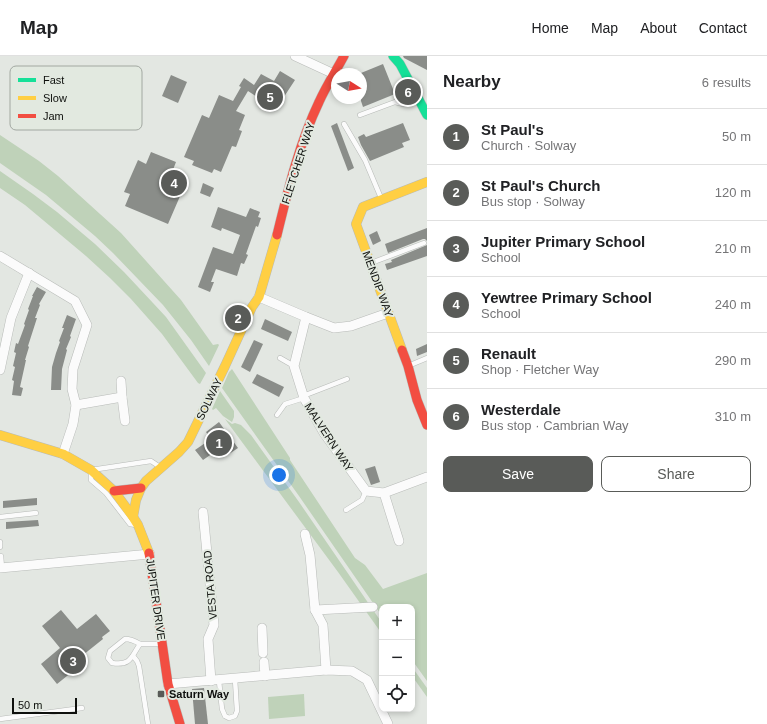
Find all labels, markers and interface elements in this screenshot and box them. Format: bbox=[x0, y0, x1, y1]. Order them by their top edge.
text: Map bbox=[20, 17, 58, 38]
text: Home bbox=[532, 20, 569, 36]
text: Map bbox=[591, 20, 618, 36]
text: About bbox=[640, 20, 677, 36]
text: Contact bbox=[699, 20, 747, 36]
legend bbox=[10, 66, 142, 130]
north arrow bbox=[331, 68, 367, 104]
text: Nearby bbox=[443, 72, 501, 91]
text: Fast bbox=[43, 74, 64, 86]
text: 6 results bbox=[702, 75, 751, 90]
pin: 6 bbox=[395, 77, 421, 107]
pin: 5 bbox=[257, 82, 283, 112]
text: Slow bbox=[43, 92, 67, 104]
text: Jam bbox=[43, 110, 64, 122]
street label: FLETCHER WAY bbox=[279, 120, 317, 205]
text: St Paul's bbox=[481, 121, 544, 138]
text: 1 bbox=[452, 129, 460, 144]
text: 50 m bbox=[722, 129, 751, 144]
text: Church · Solway bbox=[481, 138, 576, 153]
pin: 4 bbox=[161, 168, 187, 198]
text: St Paul's Church bbox=[481, 177, 600, 194]
text: 2 bbox=[452, 185, 460, 200]
text: 120 m bbox=[715, 185, 751, 200]
text: Bus stop · Solway bbox=[481, 194, 585, 209]
text: Jupiter Primary School bbox=[481, 233, 645, 250]
text: 3 bbox=[452, 241, 460, 256]
text: 210 m bbox=[715, 241, 751, 256]
street label: MENDIP WAY bbox=[360, 249, 396, 319]
text: School bbox=[481, 250, 521, 265]
text: Yewtree Primary School bbox=[481, 289, 652, 306]
text: 4 bbox=[452, 297, 460, 312]
text: 240 m bbox=[715, 297, 751, 312]
pin: 2 bbox=[225, 303, 251, 333]
text: School bbox=[481, 306, 521, 321]
text: Renault bbox=[481, 345, 536, 362]
text: 5 bbox=[452, 353, 460, 368]
text: 290 m bbox=[715, 353, 751, 368]
text: Shop · Fletcher Way bbox=[481, 362, 599, 377]
street label: SOLWAY bbox=[194, 376, 225, 422]
street label: MALVERN WAY bbox=[302, 400, 356, 474]
text: Westerdale bbox=[481, 401, 561, 418]
text: 6 bbox=[452, 409, 460, 424]
text: 310 m bbox=[715, 409, 751, 424]
text: Bus stop · Cambrian Way bbox=[481, 418, 629, 433]
pin: 1 bbox=[206, 428, 232, 458]
button: Save bbox=[443, 456, 593, 492]
button: Share bbox=[601, 456, 751, 492]
your location bbox=[269, 465, 289, 485]
street label: VESTA ROAD bbox=[201, 550, 219, 620]
street label: JUPITER DRIVE bbox=[144, 557, 168, 641]
map controls bbox=[379, 604, 415, 712]
button: + bbox=[379, 604, 415, 640]
button: − bbox=[379, 640, 415, 676]
pin: 3 bbox=[60, 646, 86, 676]
button: locate bbox=[379, 676, 415, 712]
place label: Saturn Way bbox=[169, 688, 230, 700]
marker: Saturn Way bbox=[156, 689, 166, 699]
scale bar bbox=[12, 696, 77, 715]
text: 50 m bbox=[18, 699, 42, 711]

